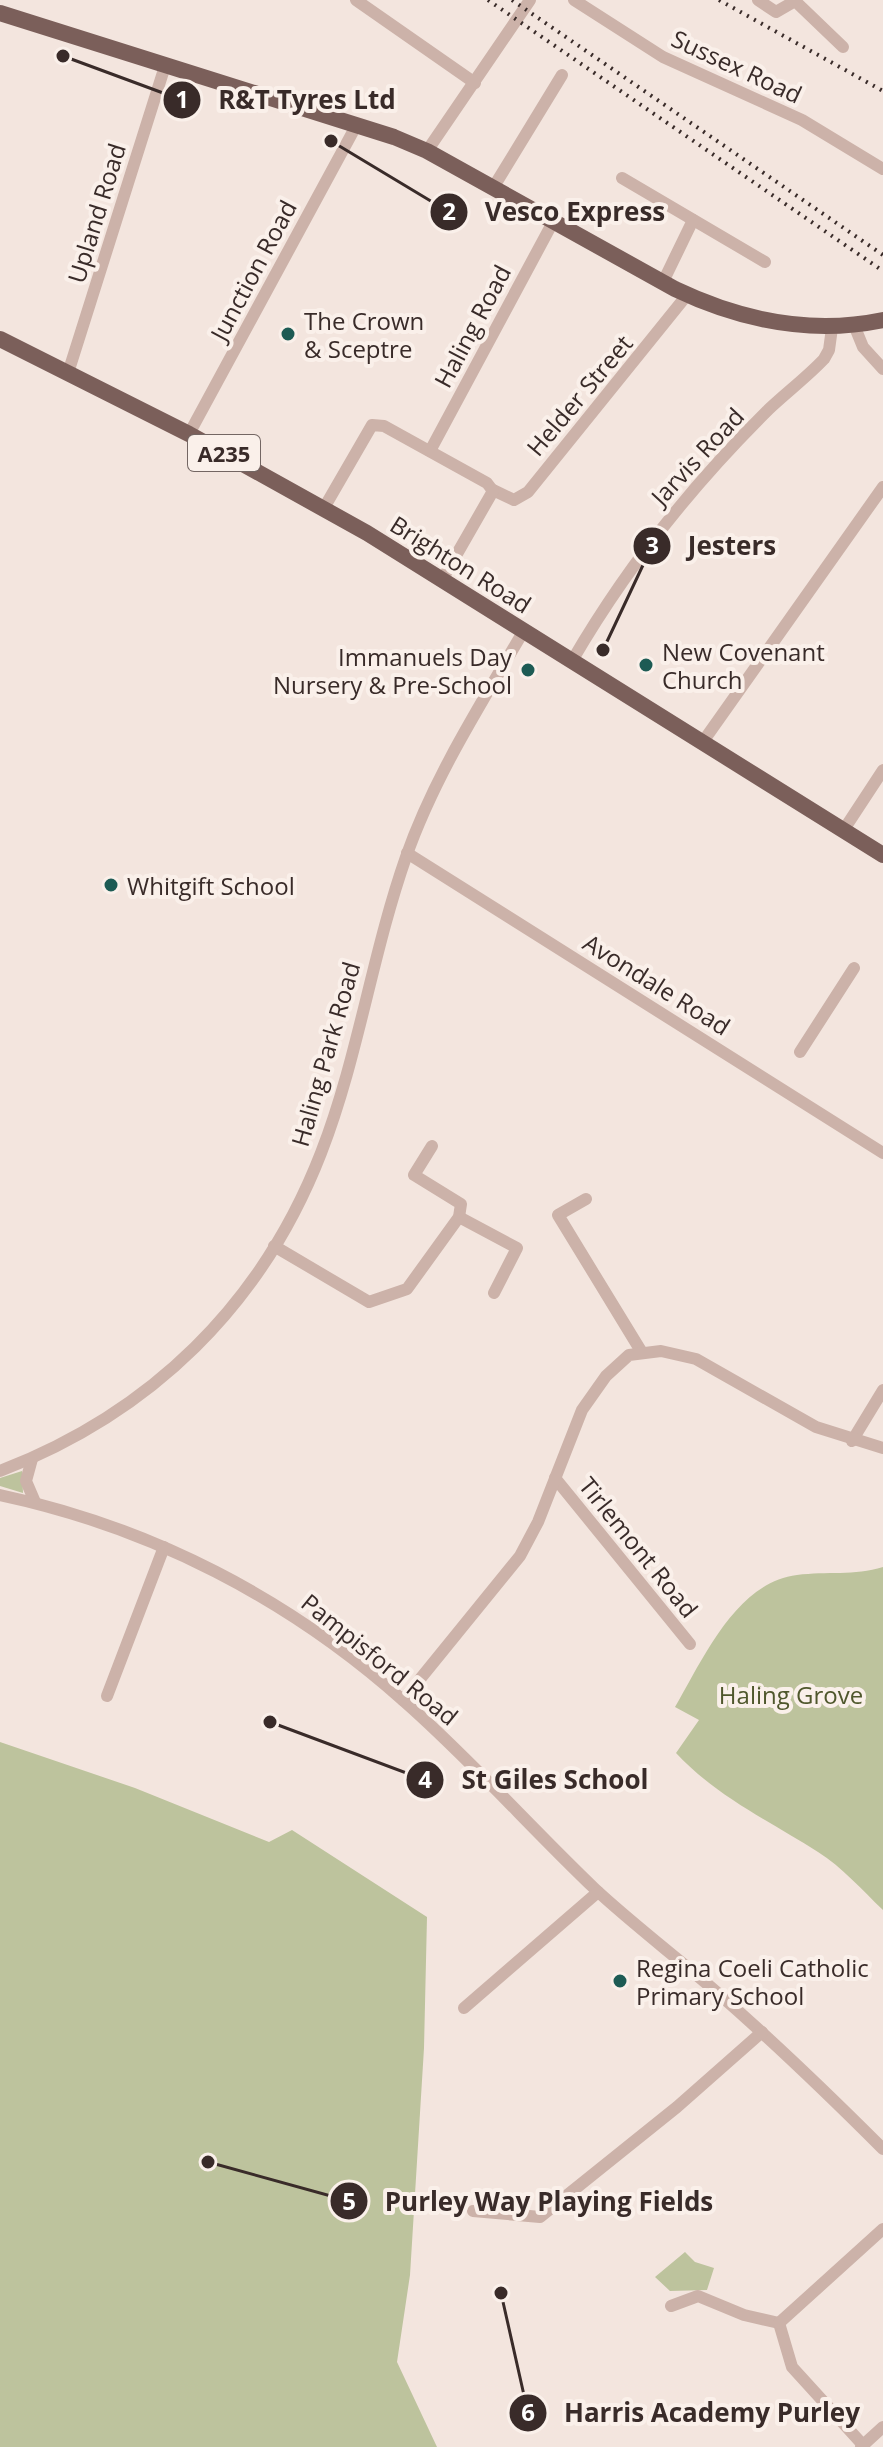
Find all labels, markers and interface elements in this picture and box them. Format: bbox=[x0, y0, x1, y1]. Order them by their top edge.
street label: Sussex Road bbox=[666, 21, 808, 111]
callout: R&T Tyres Ltd bbox=[162, 75, 411, 125]
text: R&T Tyres Ltd bbox=[218, 81, 396, 117]
text: 1 bbox=[175, 82, 189, 115]
street label: Upland Road bbox=[59, 139, 133, 287]
callout: Vesco Express bbox=[429, 187, 681, 237]
text: Vesco Express bbox=[485, 193, 665, 229]
street label: Junction Road bbox=[201, 194, 304, 348]
text: 2 bbox=[442, 194, 456, 227]
street label: Haling Road bbox=[426, 259, 518, 393]
place label: The Crown & Sceptre bbox=[304, 304, 424, 365]
marker: The Crown & Sceptre bbox=[279, 325, 297, 343]
street label: Helder Street bbox=[519, 328, 639, 462]
street label: Jarvis Road bbox=[642, 400, 751, 514]
road number: A235 bbox=[188, 435, 260, 471]
street label: Brighton Road bbox=[384, 508, 538, 620]
callout: Jesters bbox=[632, 521, 793, 571]
text: Jesters bbox=[686, 527, 776, 563]
text: 3 bbox=[645, 528, 659, 561]
place label: New Covenant Church bbox=[662, 635, 825, 696]
place label: Immanuels Day Nursery & Pre-School bbox=[273, 640, 513, 701]
marker: New Covenant Church bbox=[637, 656, 655, 674]
marker: Immanuels Day Nursery & Pre-School bbox=[519, 661, 537, 679]
place label: Whitgift School bbox=[127, 869, 295, 902]
marker: Whitgift School bbox=[102, 876, 120, 894]
street label: Avondale Road bbox=[577, 926, 737, 1042]
street label: Haling Park Road bbox=[283, 958, 367, 1150]
street label: Tirlemont Road bbox=[572, 1470, 706, 1624]
street label: Pampisford Road bbox=[295, 1586, 465, 1732]
park label: Haling Grove bbox=[719, 1678, 863, 1711]
callout: St Giles School bbox=[405, 1755, 664, 1805]
text: St Giles School bbox=[461, 1761, 649, 1797]
text: 4 bbox=[418, 1762, 432, 1795]
place label: Regina Coeli Catholic Primary School bbox=[636, 1951, 869, 2012]
marker: Regina Coeli Catholic Primary School bbox=[611, 1972, 629, 1990]
callout: Purley Way Playing Fields bbox=[329, 2176, 730, 2226]
text: Purley Way Playing Fields bbox=[385, 2183, 713, 2219]
text: 5 bbox=[342, 2184, 356, 2217]
callout: Harris Academy Purley bbox=[508, 2388, 876, 2438]
text: Harris Academy Purley bbox=[564, 2394, 860, 2430]
text: 6 bbox=[521, 2395, 535, 2428]

